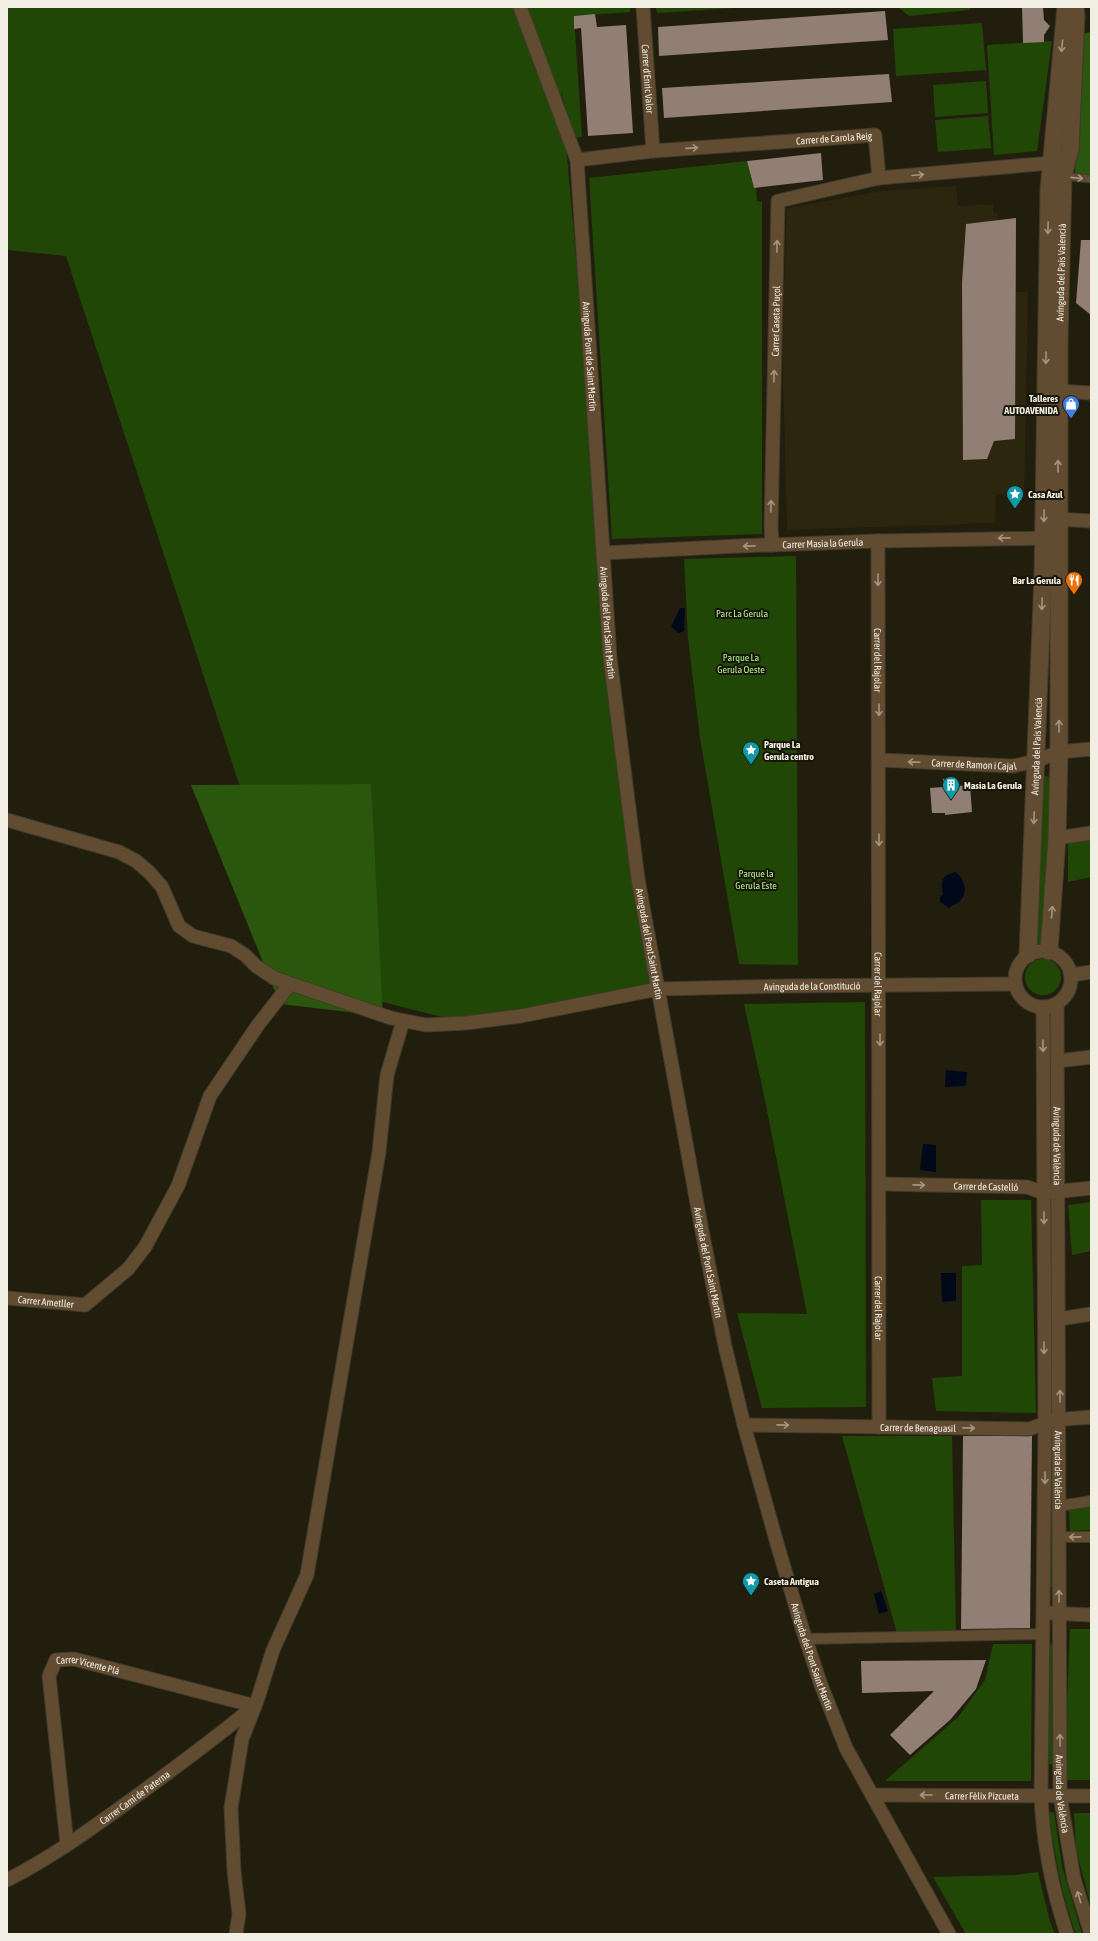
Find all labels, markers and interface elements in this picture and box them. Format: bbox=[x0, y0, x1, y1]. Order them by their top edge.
one-way arrow bbox=[1058, 39, 1065, 52]
street label: Carrer d'Enric Valor bbox=[640, 44, 656, 115]
street label: Carrer de Carola Reig bbox=[796, 130, 873, 146]
one-way arrow bbox=[685, 144, 698, 151]
one-way arrow bbox=[911, 171, 924, 179]
one-way arrow bbox=[1070, 174, 1083, 181]
one-way arrow bbox=[1044, 221, 1052, 234]
street label: Avinguda del País Valencià bbox=[1054, 223, 1067, 321]
one-way arrow bbox=[773, 240, 781, 253]
street label: Carrer Caseta Puçol bbox=[769, 285, 782, 357]
street label: Avinguda Pont de Saint Martin bbox=[581, 301, 599, 412]
one-way arrow bbox=[1042, 351, 1050, 364]
one-way arrow bbox=[770, 370, 778, 383]
place label: Talleres AUTOAVENIDA bbox=[1003, 393, 1058, 416]
shop icon: Talleres AUTOAVENIDA bbox=[1061, 394, 1081, 419]
one-way arrow bbox=[1054, 460, 1062, 473]
place icon: Casa Azul bbox=[1005, 484, 1025, 509]
place label: Casa Azul bbox=[1028, 489, 1063, 500]
one-way arrow bbox=[768, 500, 775, 513]
one-way arrow bbox=[1040, 509, 1048, 522]
one-way arrow bbox=[998, 534, 1011, 542]
street label: Carrer Masia la Gerula bbox=[782, 536, 864, 550]
one-way arrow bbox=[743, 542, 756, 550]
street label: Avinguda del Pont Saint Martin bbox=[598, 566, 618, 680]
restaurant icon: Bar La Gerula bbox=[1064, 570, 1084, 595]
one-way arrow bbox=[874, 573, 882, 586]
place label: Bar La Gerula bbox=[1012, 575, 1061, 586]
one-way arrow bbox=[1038, 597, 1046, 610]
park label: Parc La Gerula bbox=[716, 608, 768, 619]
street label: Carrer del Rajolar bbox=[873, 628, 884, 693]
park label: Parque La Gerula Oeste bbox=[717, 652, 765, 675]
street label: Avinguda del País Valencià bbox=[1029, 697, 1044, 795]
one-way arrow bbox=[875, 703, 883, 716]
one-way arrow bbox=[1055, 720, 1063, 733]
place label: Parque La Gerula centro bbox=[764, 739, 814, 762]
place icon: Parque La Gerula centro bbox=[741, 740, 761, 765]
street label: Carrer de Ramon i Cajal bbox=[931, 757, 1018, 772]
one-way arrow bbox=[908, 758, 921, 765]
building icon: Masia La Gerula bbox=[941, 775, 961, 800]
place label: Masia La Gerula bbox=[964, 780, 1022, 791]
one-way arrow bbox=[1030, 811, 1038, 824]
one-way arrow bbox=[875, 833, 883, 846]
park label: Parque la Gerula Este bbox=[735, 868, 777, 891]
street label: Avinguda del Pont Saint Martin bbox=[634, 887, 665, 1000]
one-way arrow bbox=[1048, 906, 1055, 919]
street label: Carrer del Rajolar bbox=[873, 952, 884, 1017]
street label: Avinguda de la Constitució bbox=[764, 980, 861, 992]
one-way arrow bbox=[876, 1033, 884, 1046]
one-way arrow bbox=[1039, 1039, 1047, 1052]
street label: Avinguda de València bbox=[1052, 1107, 1063, 1186]
street label: Carrer de Castelló bbox=[954, 1180, 1019, 1192]
one-way arrow bbox=[912, 1181, 925, 1189]
street label: Avinguda del Pont Saint Martin bbox=[692, 1206, 725, 1319]
one-way arrow bbox=[1040, 1211, 1048, 1224]
street label: Carrer del Rajolar bbox=[873, 1276, 884, 1341]
street label: Carrer Ametller bbox=[17, 1293, 75, 1310]
one-way arrow bbox=[1041, 1341, 1048, 1354]
one-way arrow bbox=[1056, 1390, 1064, 1403]
one-way arrow bbox=[776, 1421, 789, 1429]
street label: Carrer de Benaguasil bbox=[880, 1421, 956, 1433]
one-way arrow bbox=[962, 1424, 975, 1432]
street label: Avinguda de València bbox=[1053, 1431, 1064, 1510]
one-way arrow bbox=[1041, 1471, 1049, 1484]
one-way arrow bbox=[1069, 1533, 1082, 1541]
place icon: Caseta Antigua bbox=[741, 1571, 761, 1596]
place label: Caseta Antigua bbox=[764, 1576, 819, 1587]
one-way arrow bbox=[1055, 1590, 1063, 1603]
street label: Avinguda del Pont Saint Martin bbox=[789, 1602, 836, 1712]
street label: Carrer Vicente Plá bbox=[56, 1653, 121, 1676]
one-way arrow bbox=[1056, 1734, 1064, 1747]
street label: Avinguda de València bbox=[1054, 1755, 1072, 1834]
street label: Carrer Camí de Paterna bbox=[97, 1768, 172, 1826]
street label: Carrer Fèlix Pizcueta bbox=[945, 1790, 1019, 1801]
one-way arrow bbox=[920, 1791, 933, 1799]
one-way arrow bbox=[1075, 1890, 1082, 1903]

